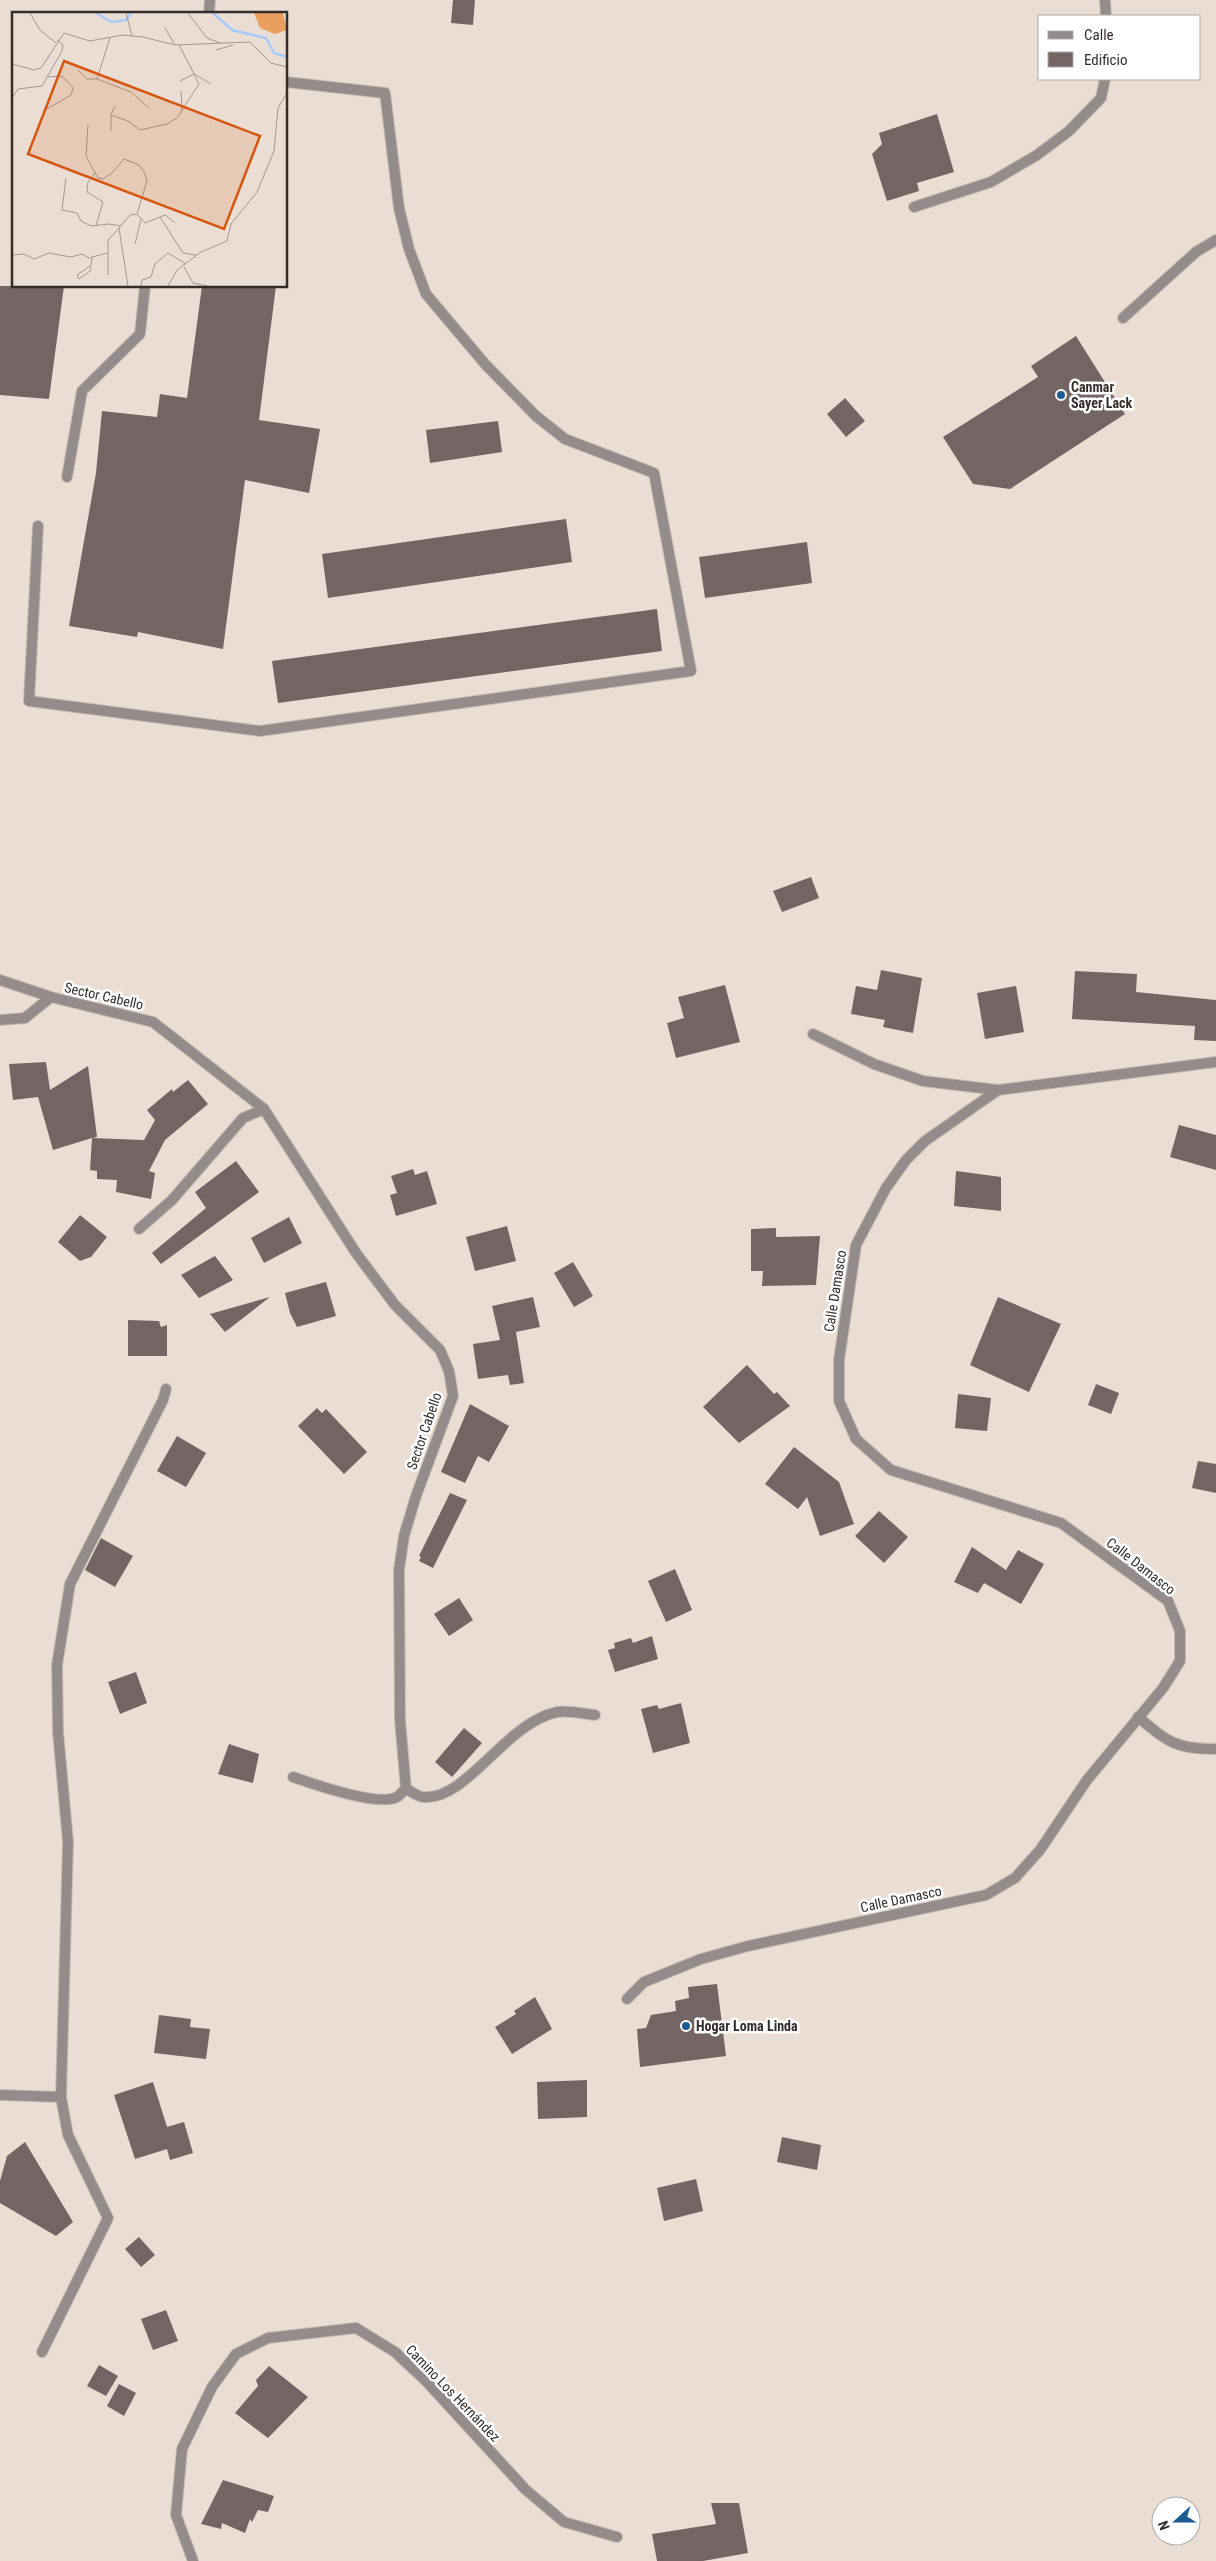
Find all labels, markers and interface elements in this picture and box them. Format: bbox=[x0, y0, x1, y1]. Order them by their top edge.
inset map bbox=[12, 12, 288, 288]
legend bbox=[1038, 15, 1201, 80]
text: Calle bbox=[1084, 26, 1114, 44]
text: Edificio bbox=[1084, 51, 1127, 69]
place label: Canmar Sayer Lack bbox=[1071, 379, 1132, 411]
marker: Canmar Sayer Lack bbox=[1055, 389, 1067, 401]
street label: Sector Cabello bbox=[63, 979, 145, 1013]
street label: Calle Damasco bbox=[821, 1249, 849, 1333]
street label: Sector Cabello bbox=[403, 1390, 445, 1472]
street label: Calle Damasco bbox=[1104, 1534, 1178, 1598]
street label: Calle Damasco bbox=[859, 1883, 943, 1915]
place label: Hogar Loma Linda bbox=[696, 2018, 798, 2034]
marker: Hogar Loma Linda bbox=[680, 2020, 692, 2032]
street label: Camino Los Hernández bbox=[403, 2341, 503, 2445]
north arrow bbox=[1151, 2496, 1201, 2546]
text: N bbox=[1155, 2519, 1173, 2533]

